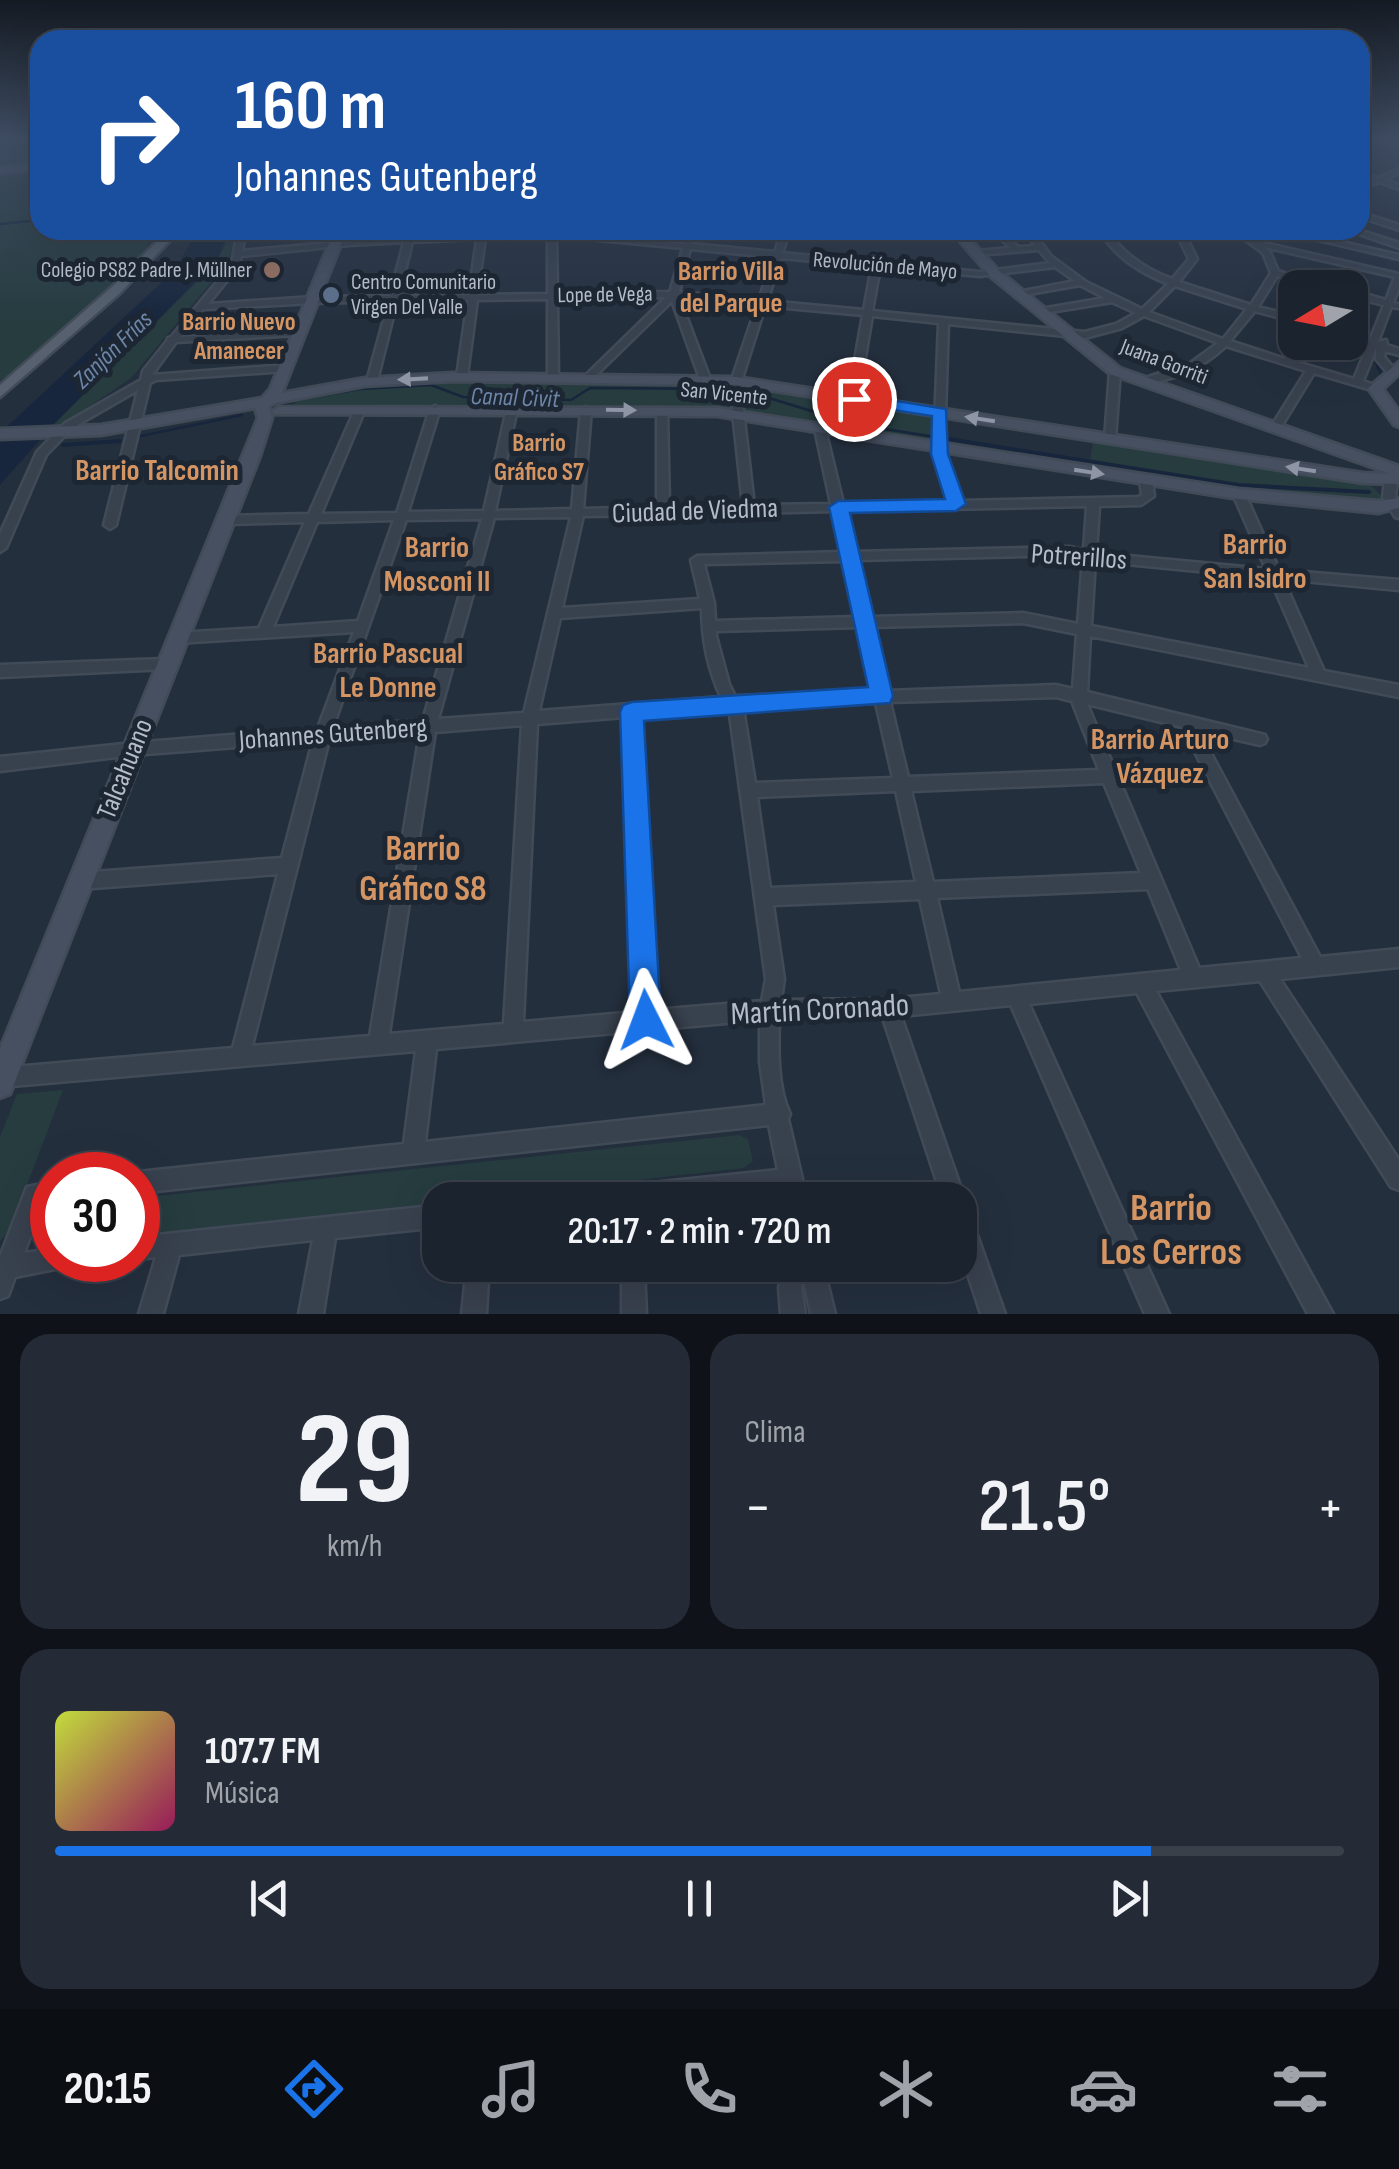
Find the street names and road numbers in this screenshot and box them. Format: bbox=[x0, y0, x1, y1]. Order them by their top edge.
street label: Revolución de Mayo bbox=[812, 246, 958, 286]
street label: Lope de Vega bbox=[557, 281, 653, 309]
street label: Juana Gorriti bbox=[1116, 333, 1211, 391]
street label: San Vicente bbox=[679, 376, 769, 412]
street label: Ciudad de Viedma bbox=[611, 492, 779, 530]
street label: Potrerillos bbox=[1030, 537, 1128, 577]
street label: Johannes Gutenberg bbox=[237, 711, 428, 757]
street label: Talcahuano bbox=[90, 714, 160, 824]
street label: Martín Coronado bbox=[730, 986, 910, 1034]

